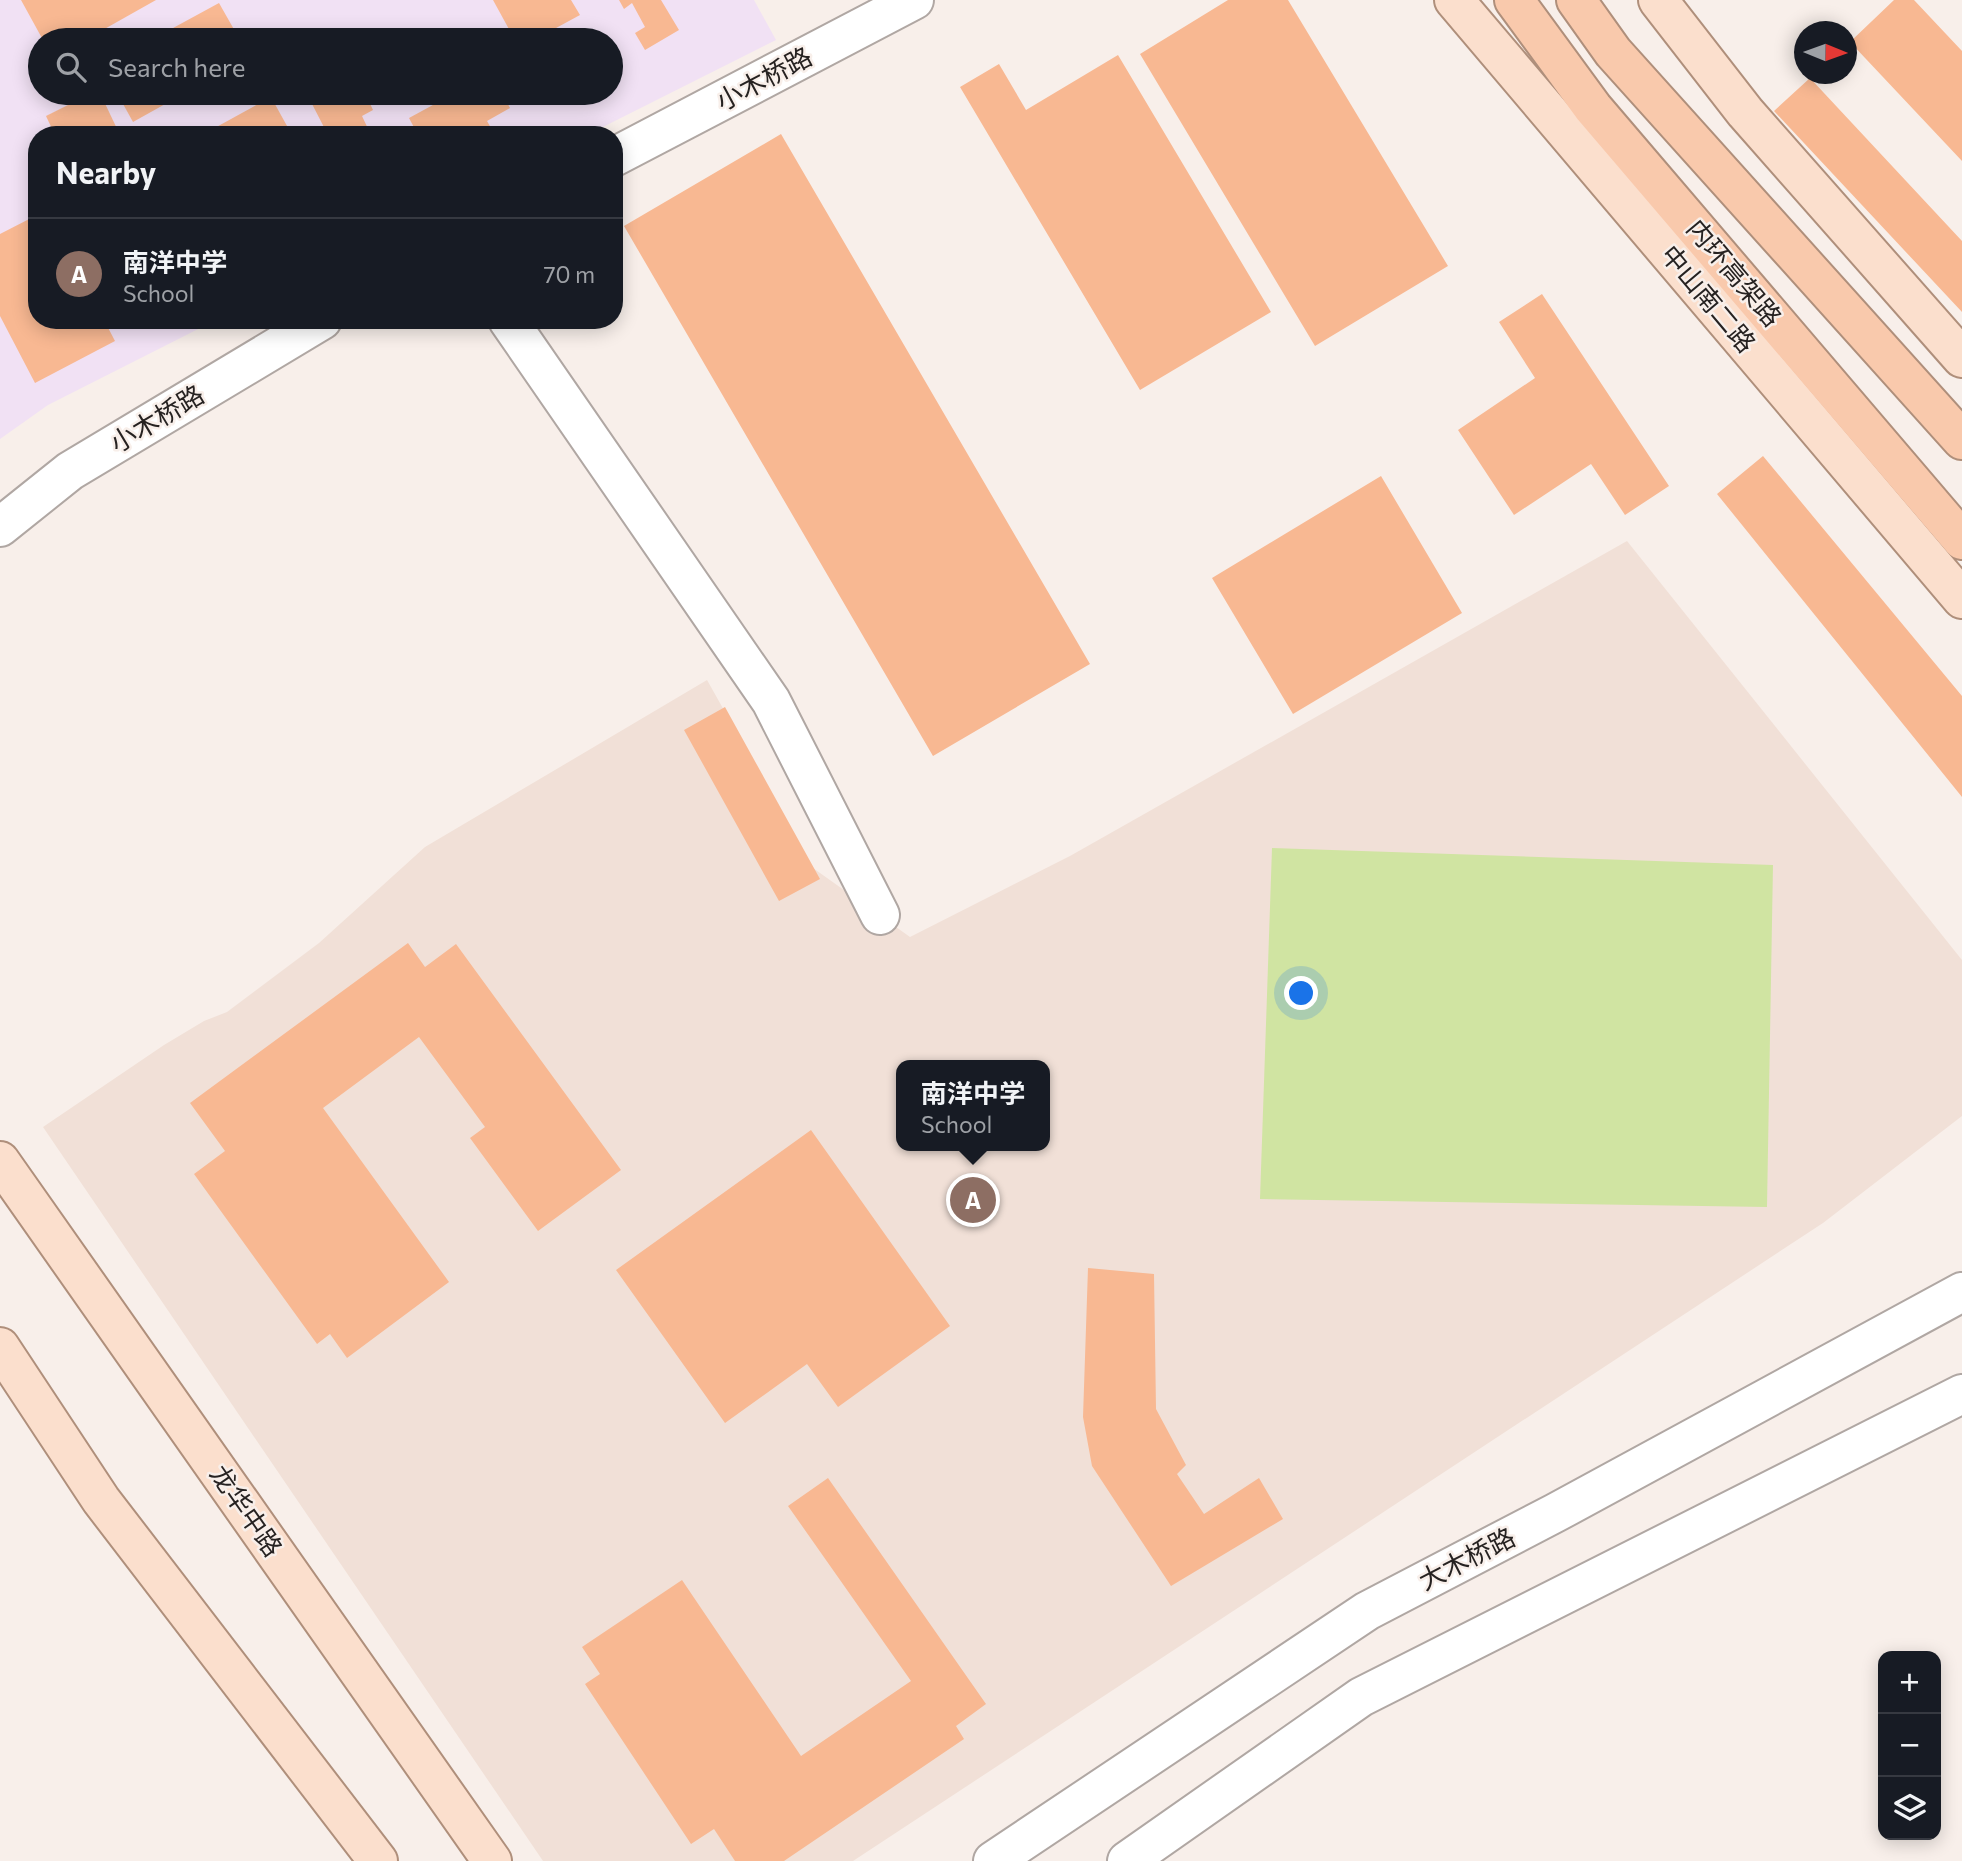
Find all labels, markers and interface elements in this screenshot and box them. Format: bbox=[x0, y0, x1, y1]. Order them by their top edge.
north arrow bbox=[1794, 21, 1857, 84]
search box bbox=[28, 28, 623, 105]
street label: 小木桥路 bbox=[710, 40, 816, 116]
icon: search bbox=[52, 48, 90, 86]
text: Search here bbox=[108, 51, 246, 82]
text: Nearby bbox=[56, 153, 156, 190]
street label: 内环高架路 bbox=[1681, 212, 1789, 332]
street label: 中山南二路 bbox=[1655, 238, 1763, 358]
text: 南洋中学 bbox=[123, 246, 227, 277]
text: A bbox=[71, 260, 87, 288]
text: 70 m bbox=[543, 260, 595, 288]
text: School bbox=[123, 279, 194, 307]
street label: 小木桥路 bbox=[104, 378, 209, 458]
your location bbox=[1284, 976, 1318, 1010]
popup bbox=[896, 1060, 1050, 1151]
text: 南洋中学 bbox=[921, 1077, 1025, 1108]
text: School bbox=[921, 1110, 992, 1138]
pin: A bbox=[950, 1174, 996, 1226]
street label: 龙华中路 bbox=[205, 1459, 290, 1562]
street label: 大木桥路 bbox=[1413, 1520, 1520, 1595]
map controls bbox=[1878, 1651, 1941, 1840]
button: + bbox=[1878, 1651, 1941, 1714]
button: − bbox=[1878, 1714, 1941, 1777]
button: layers bbox=[1878, 1777, 1941, 1840]

